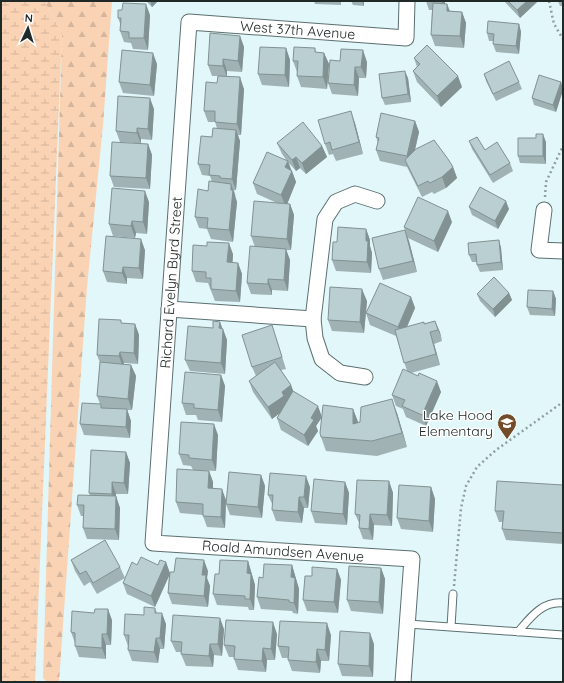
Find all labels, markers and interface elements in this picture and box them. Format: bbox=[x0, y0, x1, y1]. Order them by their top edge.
north arrow bbox=[8, 8, 48, 48]
text: N bbox=[24, 11, 33, 25]
street label: West 37th Avenue bbox=[239, 17, 356, 43]
street label: Richard Evelyn Byrd Street bbox=[156, 196, 186, 369]
place label: Lake Hood Elementary bbox=[419, 406, 493, 440]
school or university icon: Lake Hood Elementary bbox=[496, 412, 518, 440]
street label: Roald Amundsen Avenue bbox=[201, 536, 365, 566]

